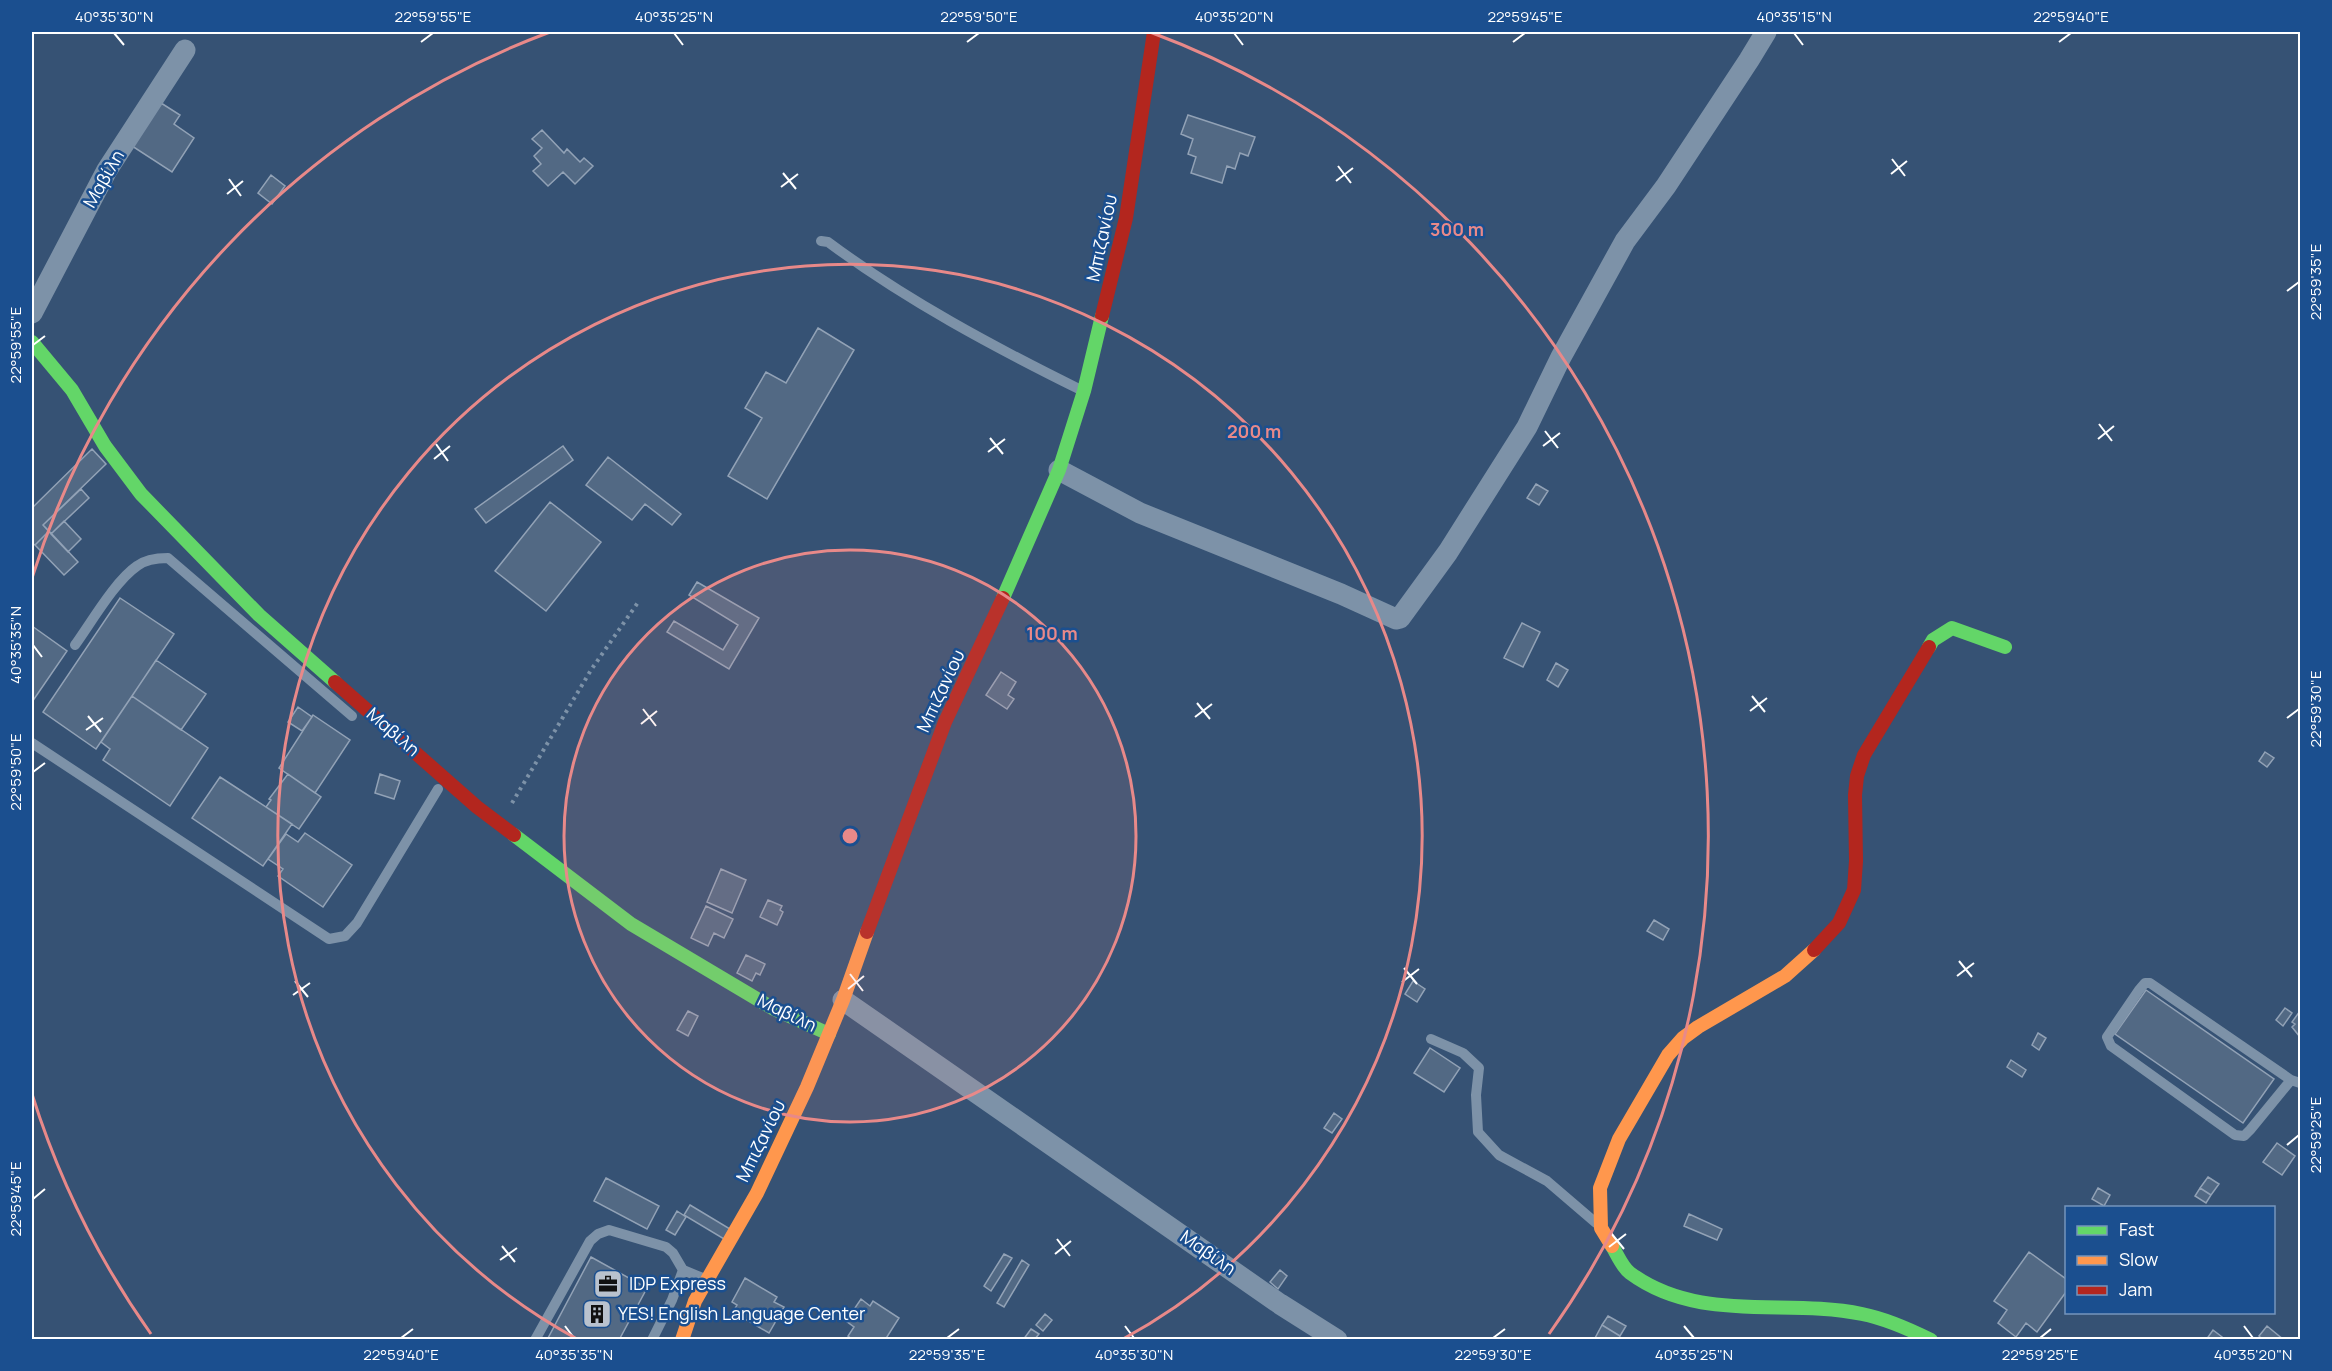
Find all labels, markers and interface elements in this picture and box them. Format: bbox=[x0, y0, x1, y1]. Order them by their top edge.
text: 40°35'30"N bbox=[75, 6, 153, 27]
text: 22°59'55"E bbox=[395, 6, 471, 27]
text: 40°35'25"N bbox=[635, 6, 713, 27]
text: 22°59'50"E bbox=[940, 6, 1018, 27]
text: 40°35'20"N bbox=[1195, 6, 1273, 27]
text: 22°59'45"E bbox=[1487, 6, 1563, 27]
text: 40°35'15"N bbox=[1756, 6, 1832, 27]
text: 22°59'40"E bbox=[2033, 6, 2109, 27]
street label: Μαβίλη bbox=[77, 145, 129, 212]
street label: Μπιζανίου bbox=[1080, 192, 1122, 284]
text: 300 m bbox=[1430, 217, 1484, 241]
text: 22°59'35"E bbox=[2305, 244, 2326, 320]
text: 22°59'55"E bbox=[5, 307, 26, 383]
text: 200 m bbox=[1227, 419, 1281, 443]
text: 40°35'35"N bbox=[5, 606, 26, 684]
text: 100 m bbox=[1026, 621, 1078, 645]
street label: Μπιζανίου bbox=[911, 645, 970, 736]
text: 22°59'30"E bbox=[2305, 671, 2326, 747]
street label: Μαβίλη bbox=[362, 702, 425, 761]
text: 22°59'50"E bbox=[5, 733, 26, 811]
centre of rings bbox=[840, 826, 860, 846]
street label: Μαβίλη bbox=[754, 988, 821, 1037]
street label: Μπιζανίου bbox=[730, 1096, 790, 1186]
text: 22°59'25"E bbox=[2305, 1097, 2326, 1173]
text: 22°59'45"E bbox=[5, 1161, 26, 1237]
legend bbox=[2065, 1206, 2275, 1314]
text: Fast bbox=[2119, 1217, 2154, 1241]
street label: Μαβίλη bbox=[1176, 1224, 1241, 1280]
text: Slow bbox=[2119, 1247, 2159, 1271]
office icon: IDP Express bbox=[592, 1268, 624, 1300]
place label: IDP Express bbox=[629, 1271, 726, 1295]
text: Jam bbox=[2119, 1277, 2153, 1301]
building icon: YES! English Language Center bbox=[581, 1298, 613, 1330]
place label: YES! English Language Center bbox=[618, 1301, 866, 1325]
text: 22°59'40"E bbox=[363, 1344, 439, 1365]
text: 40°35'35"N bbox=[535, 1344, 613, 1365]
text: 22°59'35"E bbox=[909, 1344, 985, 1365]
text: 40°35'30"N bbox=[1095, 1344, 1173, 1365]
text: 22°59'30"E bbox=[1455, 1344, 1531, 1365]
text: 40°35'25"N bbox=[1655, 1344, 1733, 1365]
text: 22°59'25"E bbox=[2002, 1344, 2078, 1365]
text: 40°35'20"N bbox=[2214, 1344, 2292, 1365]

